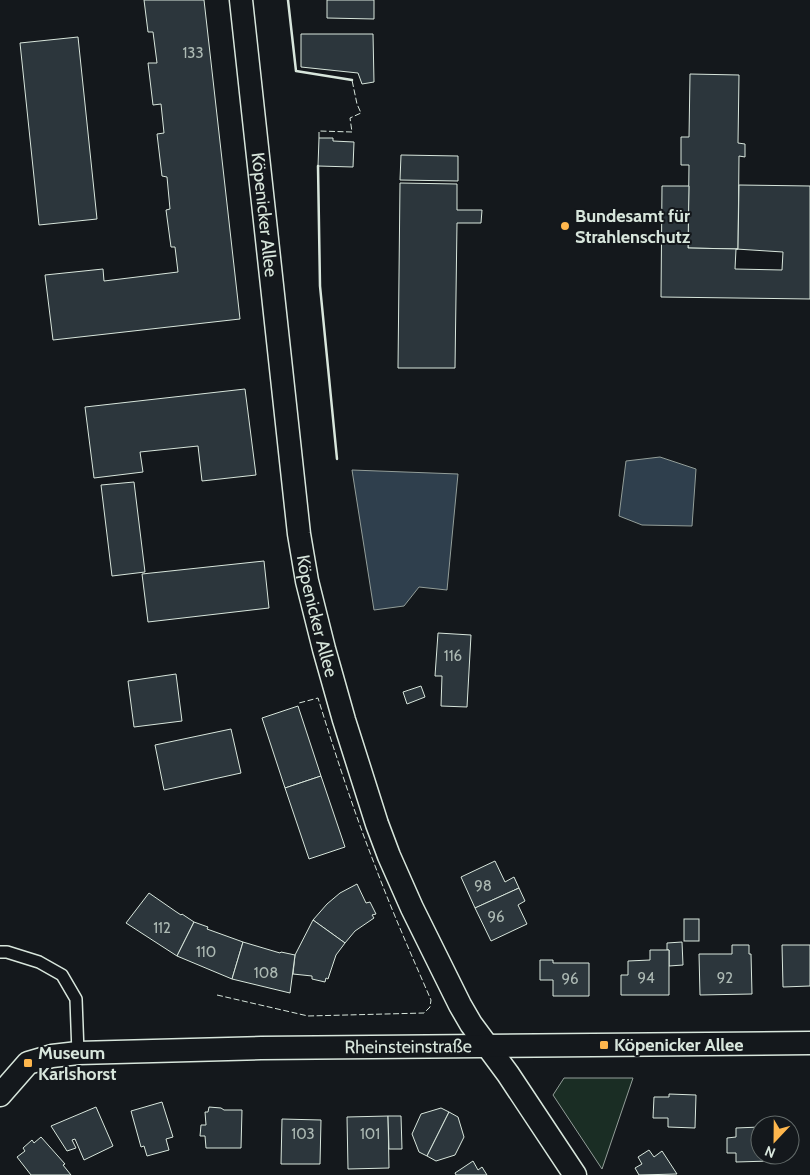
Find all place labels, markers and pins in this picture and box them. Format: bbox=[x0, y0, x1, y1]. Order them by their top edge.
place label: Bundesamt für Strahlenschutz bbox=[575, 205, 691, 248]
marker: Bundesamt für Strahlenschutz bbox=[559, 220, 571, 232]
place label: Köpenicker Allee bbox=[614, 1034, 744, 1056]
marker: Köpenicker Allee bbox=[598, 1039, 610, 1051]
place label: Museum Karlshorst bbox=[38, 1042, 116, 1085]
marker: Museum Karlshorst bbox=[22, 1057, 34, 1069]

